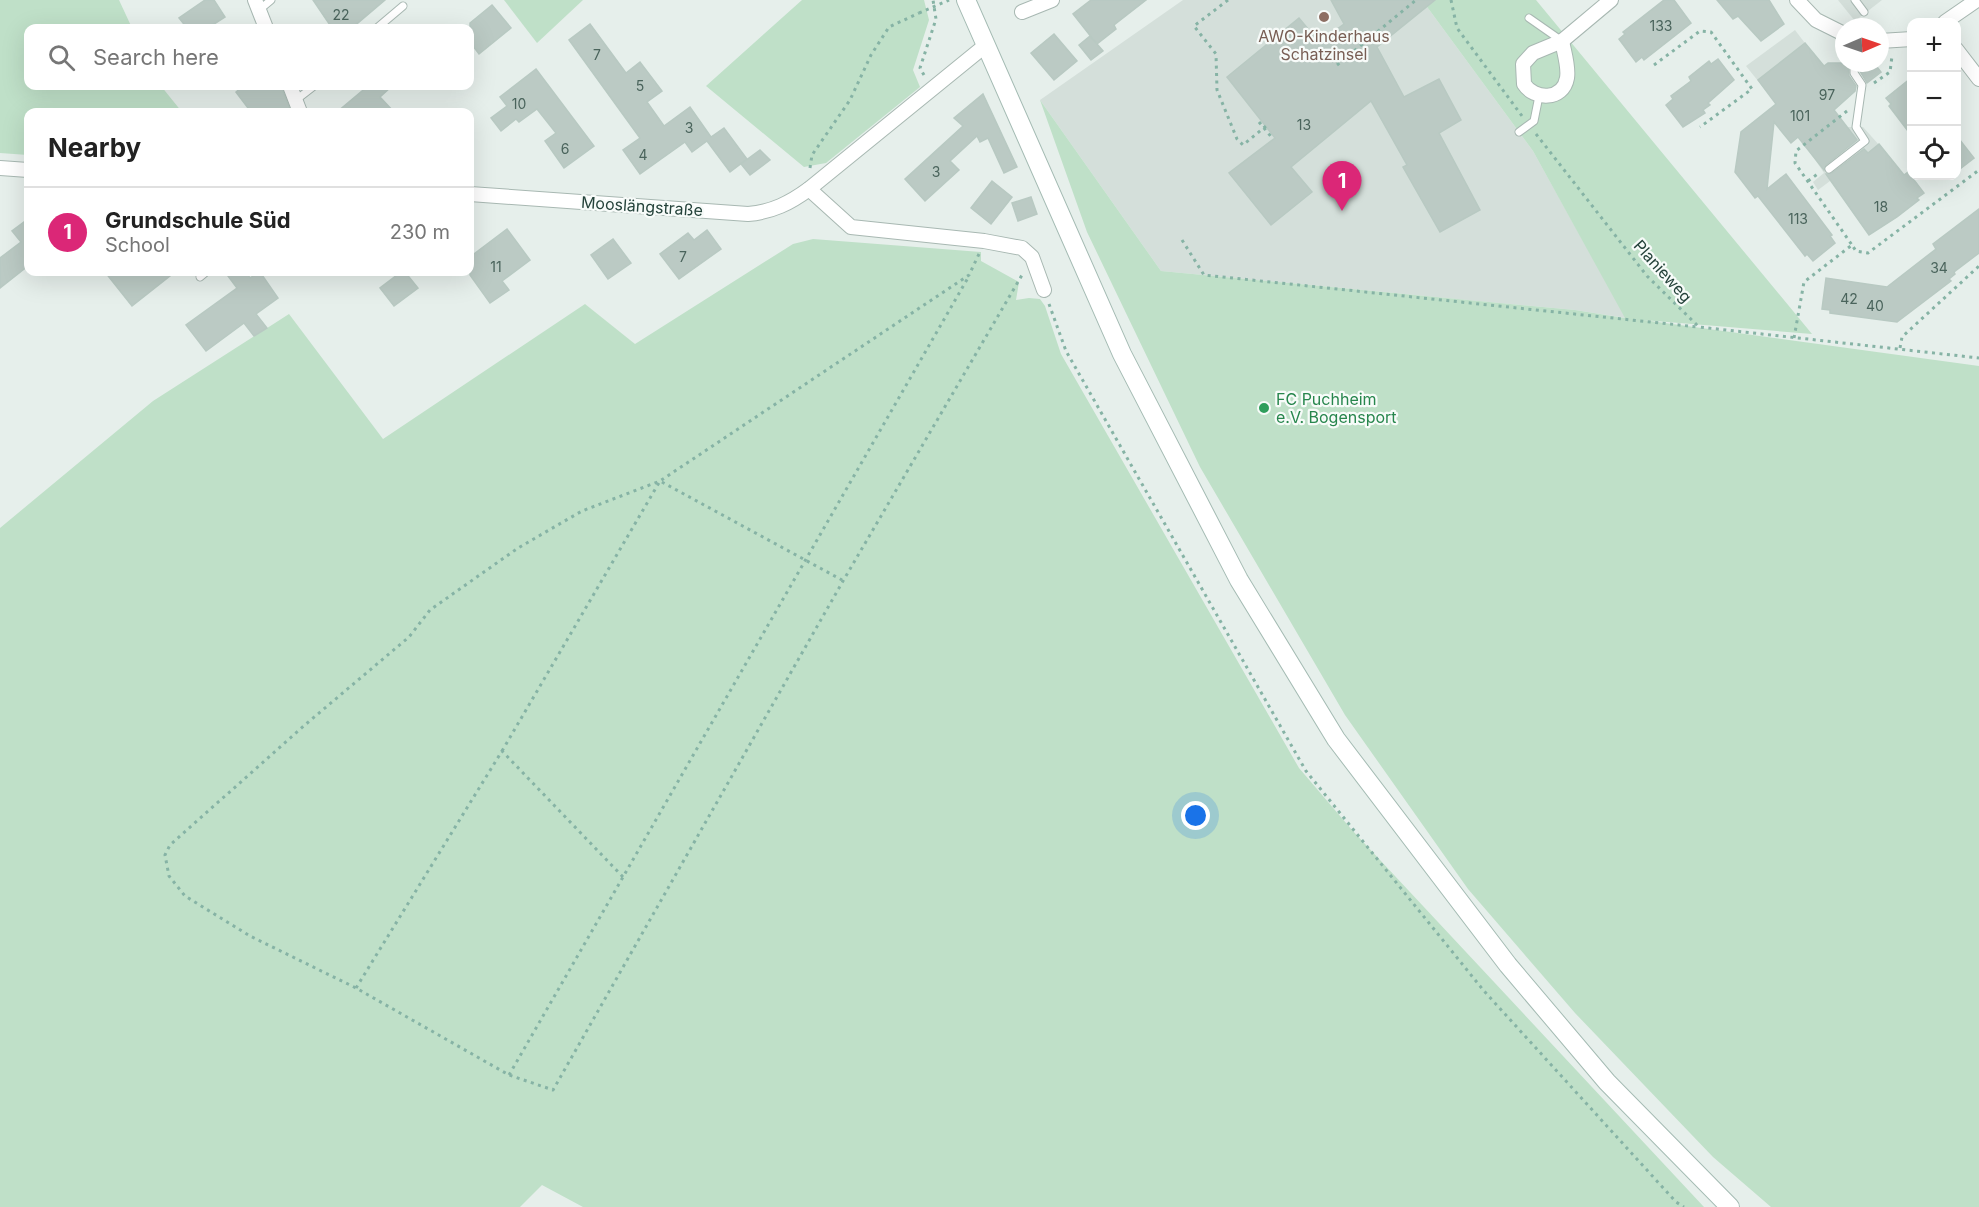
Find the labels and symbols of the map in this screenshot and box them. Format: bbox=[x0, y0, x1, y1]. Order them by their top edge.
house number: 22 bbox=[332, 6, 350, 23]
marker: AWO-Kinderhaus Schatzinsel bbox=[1317, 10, 1331, 24]
house number: 133 bbox=[1650, 17, 1673, 34]
north arrow bbox=[1835, 18, 1889, 72]
place label: AWO-Kinderhaus Schatzinsel bbox=[1258, 26, 1390, 64]
house number: 7 bbox=[593, 46, 601, 63]
house number: 5 bbox=[636, 77, 644, 94]
house number: 97 bbox=[1819, 86, 1835, 103]
house number: 10 bbox=[512, 95, 526, 112]
house number: 101 bbox=[1790, 107, 1810, 124]
house number: 13 bbox=[1297, 116, 1311, 133]
house number: 3 bbox=[685, 119, 693, 136]
house number: 6 bbox=[561, 140, 569, 157]
house number: 4 bbox=[638, 146, 648, 163]
pin: 1 bbox=[1322, 162, 1362, 211]
house number: 3 bbox=[932, 163, 940, 180]
street label: Mooslängstraße bbox=[580, 192, 704, 220]
house number: 18 bbox=[1874, 198, 1888, 215]
house number: 113 bbox=[1788, 210, 1808, 227]
street label: Planieweg bbox=[1630, 236, 1696, 306]
house number: 7 bbox=[679, 248, 687, 265]
house number: 11 bbox=[490, 258, 502, 275]
house number: 34 bbox=[1930, 259, 1948, 276]
house number: 42 bbox=[1840, 290, 1858, 307]
house number: 40 bbox=[1866, 297, 1884, 314]
place label: FC Puchheim e.V. Bogensport bbox=[1276, 389, 1397, 427]
marker: FC Puchheim e.V. Bogensport bbox=[1257, 401, 1271, 415]
your location bbox=[1181, 801, 1210, 830]

